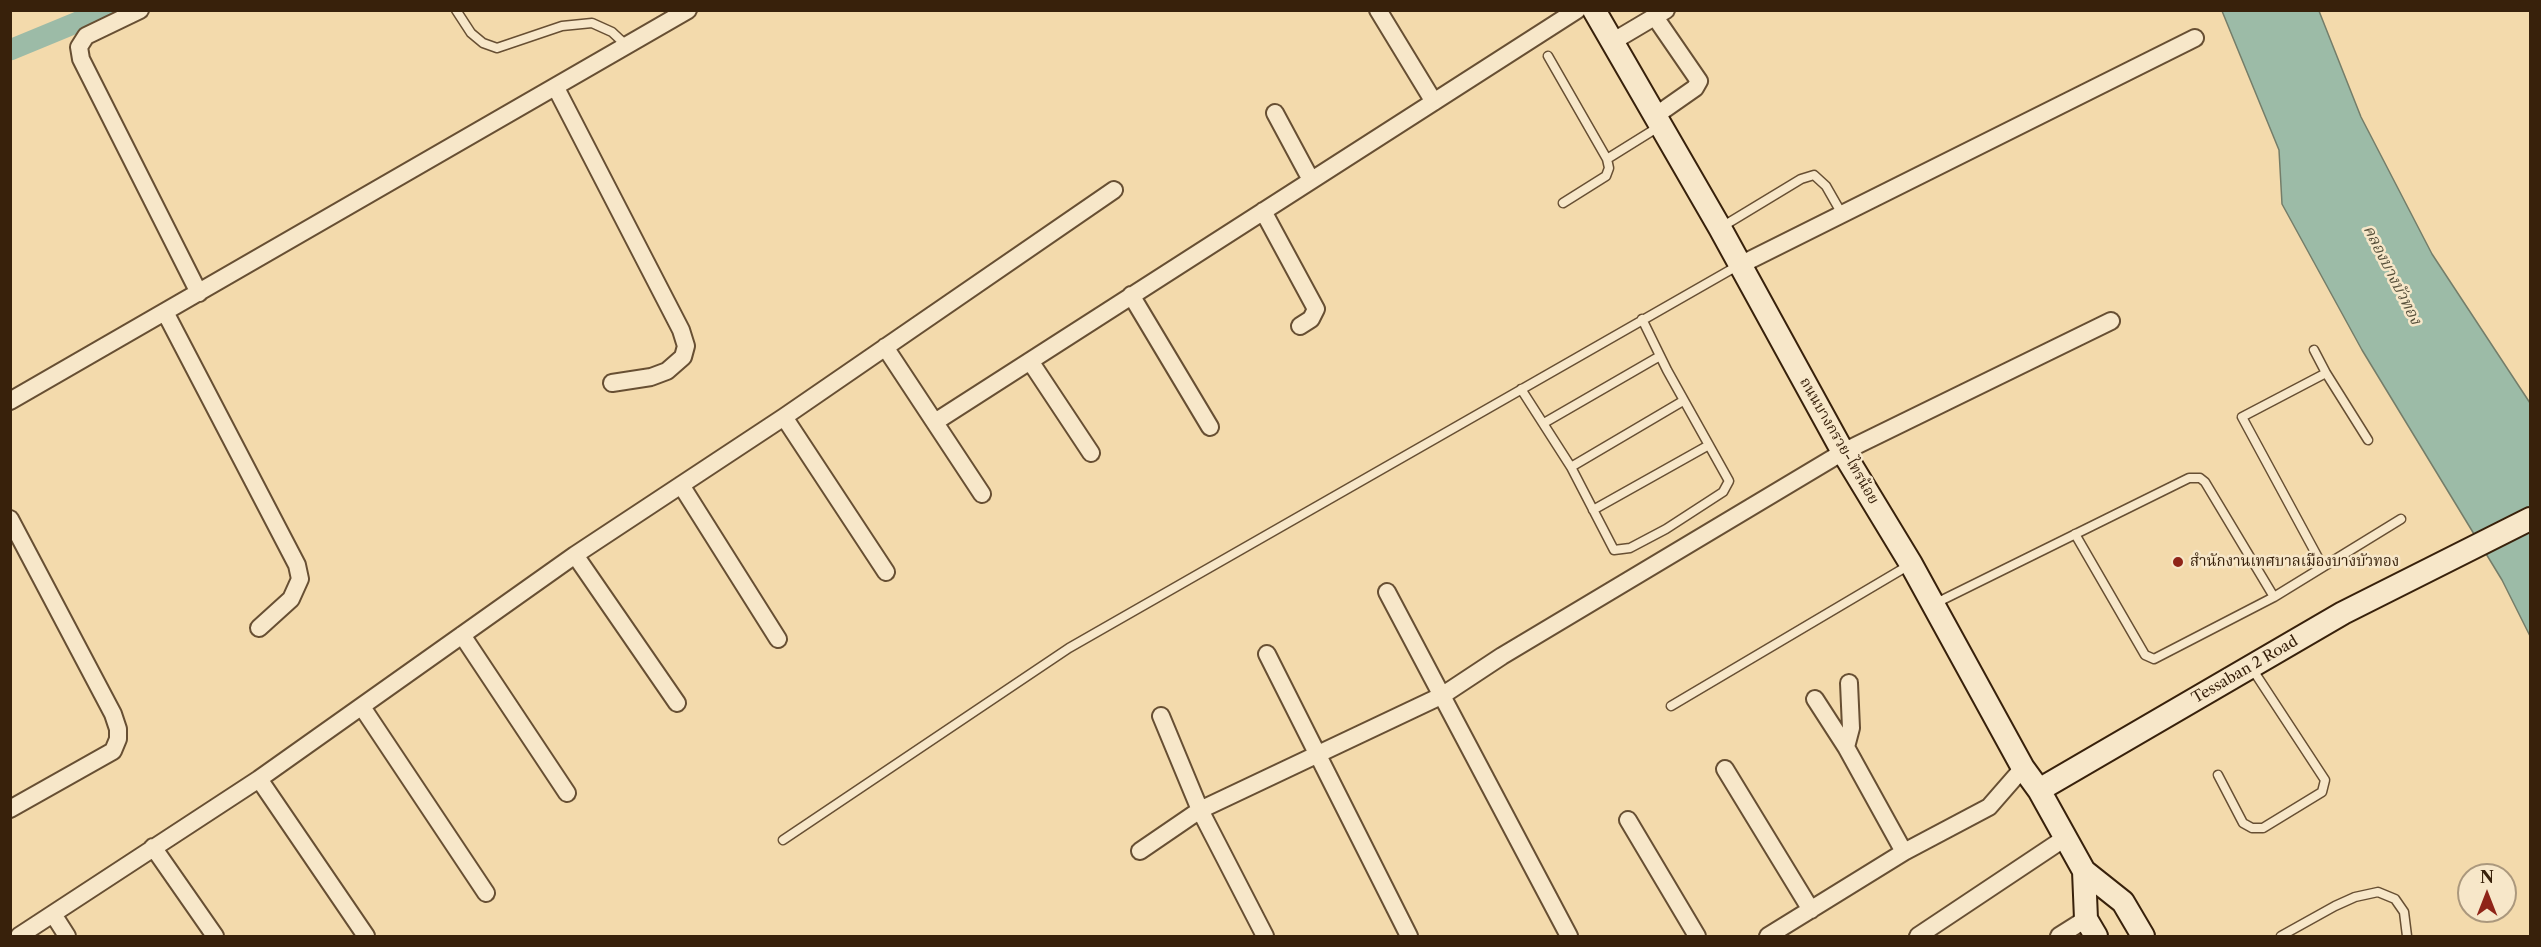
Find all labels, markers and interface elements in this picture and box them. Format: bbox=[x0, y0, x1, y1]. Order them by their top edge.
water label: คลองบางบัวทอง bbox=[2359, 222, 2425, 328]
street label: ถนนบางกรวย-ไทรน้อย bbox=[1795, 374, 1883, 508]
place label: สำนักงานเทศบาลเมืองบางบัวทอง bbox=[2190, 553, 2399, 571]
marker: สำนักงานเทศบาลเมืองบางบัวทอง bbox=[2171, 555, 2185, 569]
street label: Tessaban 2 Road bbox=[2189, 632, 2301, 708]
north arrow bbox=[2457, 863, 2517, 923]
text: N bbox=[2480, 867, 2494, 887]

